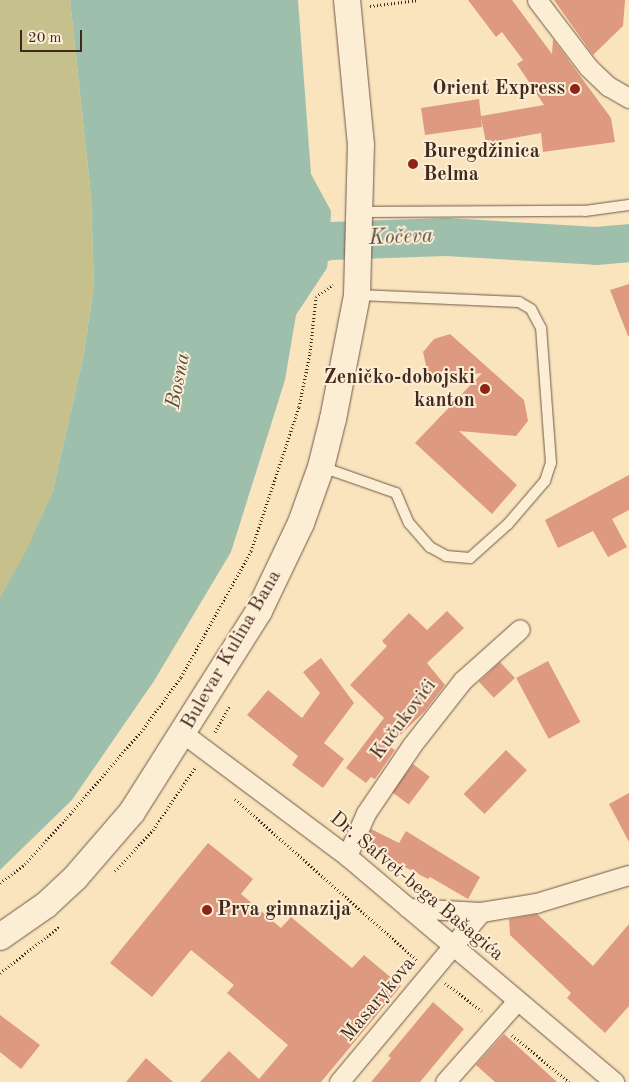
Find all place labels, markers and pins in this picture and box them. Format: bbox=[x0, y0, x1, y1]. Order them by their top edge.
place label: Orient Express bbox=[432, 77, 565, 101]
marker: Orient Express bbox=[569, 83, 581, 95]
place label: Buregdžinica Belma bbox=[423, 140, 540, 187]
marker: Buregdžinica Belma bbox=[407, 158, 419, 170]
place label: Zeničko-dobojski kanton bbox=[324, 366, 475, 413]
marker: Zeničko-dobojski kanton bbox=[479, 383, 491, 395]
place label: Prva gimnazija bbox=[217, 898, 351, 922]
marker: Prva gimnazija bbox=[201, 904, 213, 916]

